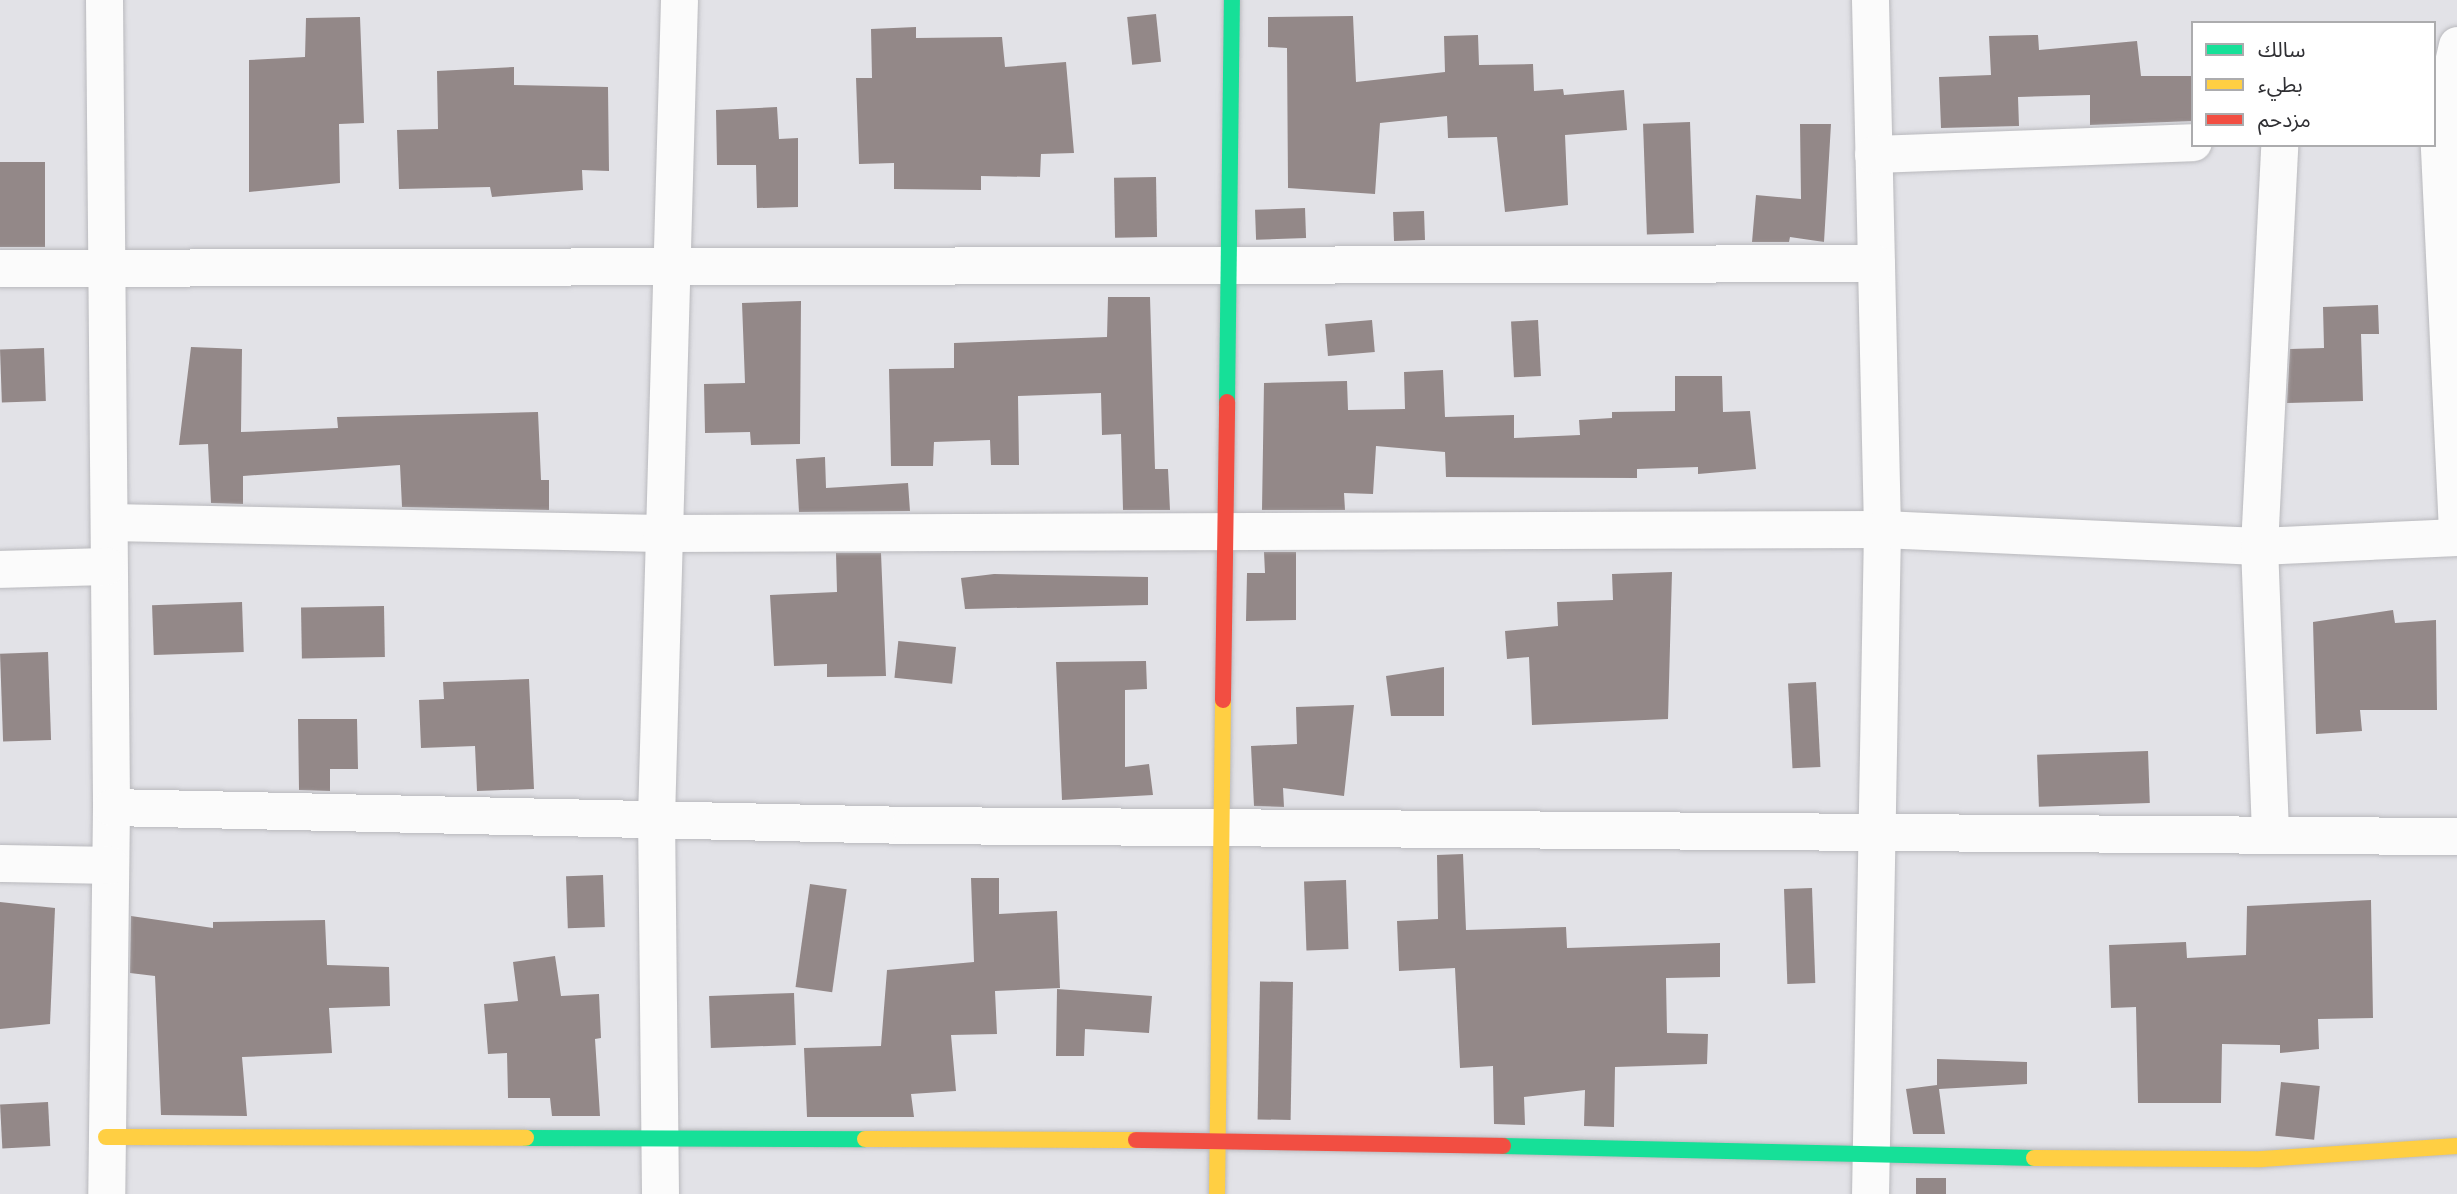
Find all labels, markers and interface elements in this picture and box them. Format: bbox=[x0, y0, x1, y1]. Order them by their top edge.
legend bbox=[2191, 21, 2436, 147]
text: سالك bbox=[2258, 37, 2305, 62]
text: بطيء bbox=[2258, 72, 2303, 97]
text: مزدحم bbox=[2258, 107, 2311, 132]

